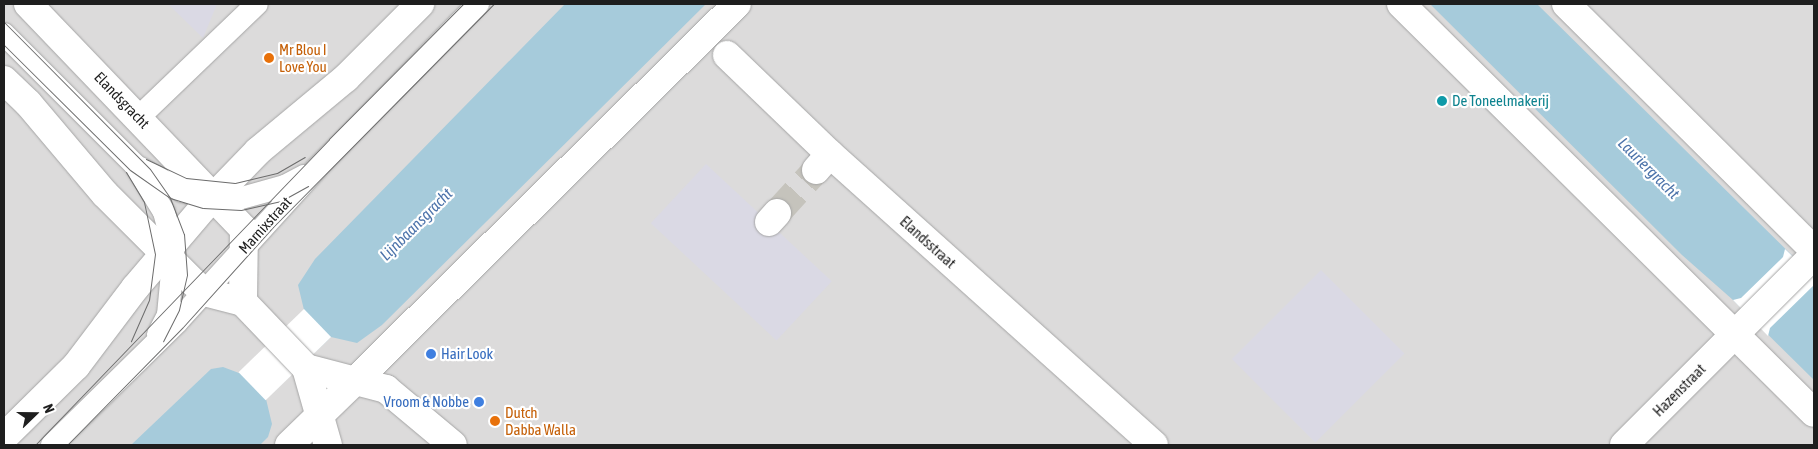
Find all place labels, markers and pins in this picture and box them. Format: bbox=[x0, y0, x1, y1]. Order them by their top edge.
place label: Mr Blou I Love You bbox=[279, 40, 327, 75]
marker: Mr Blou I Love You bbox=[263, 52, 275, 64]
place label: De Toneelmakerij bbox=[1452, 92, 1549, 110]
marker: De Toneelmakerij bbox=[1436, 95, 1448, 107]
place label: Hair Look bbox=[441, 345, 493, 363]
marker: Hair Look bbox=[425, 348, 437, 360]
place label: Vroom & Nobbe bbox=[383, 393, 469, 411]
marker: Vroom & Nobbe bbox=[473, 396, 485, 408]
place label: Dutch Dabba Walla bbox=[505, 403, 576, 438]
marker: Dutch Dabba Walla bbox=[489, 415, 501, 427]

